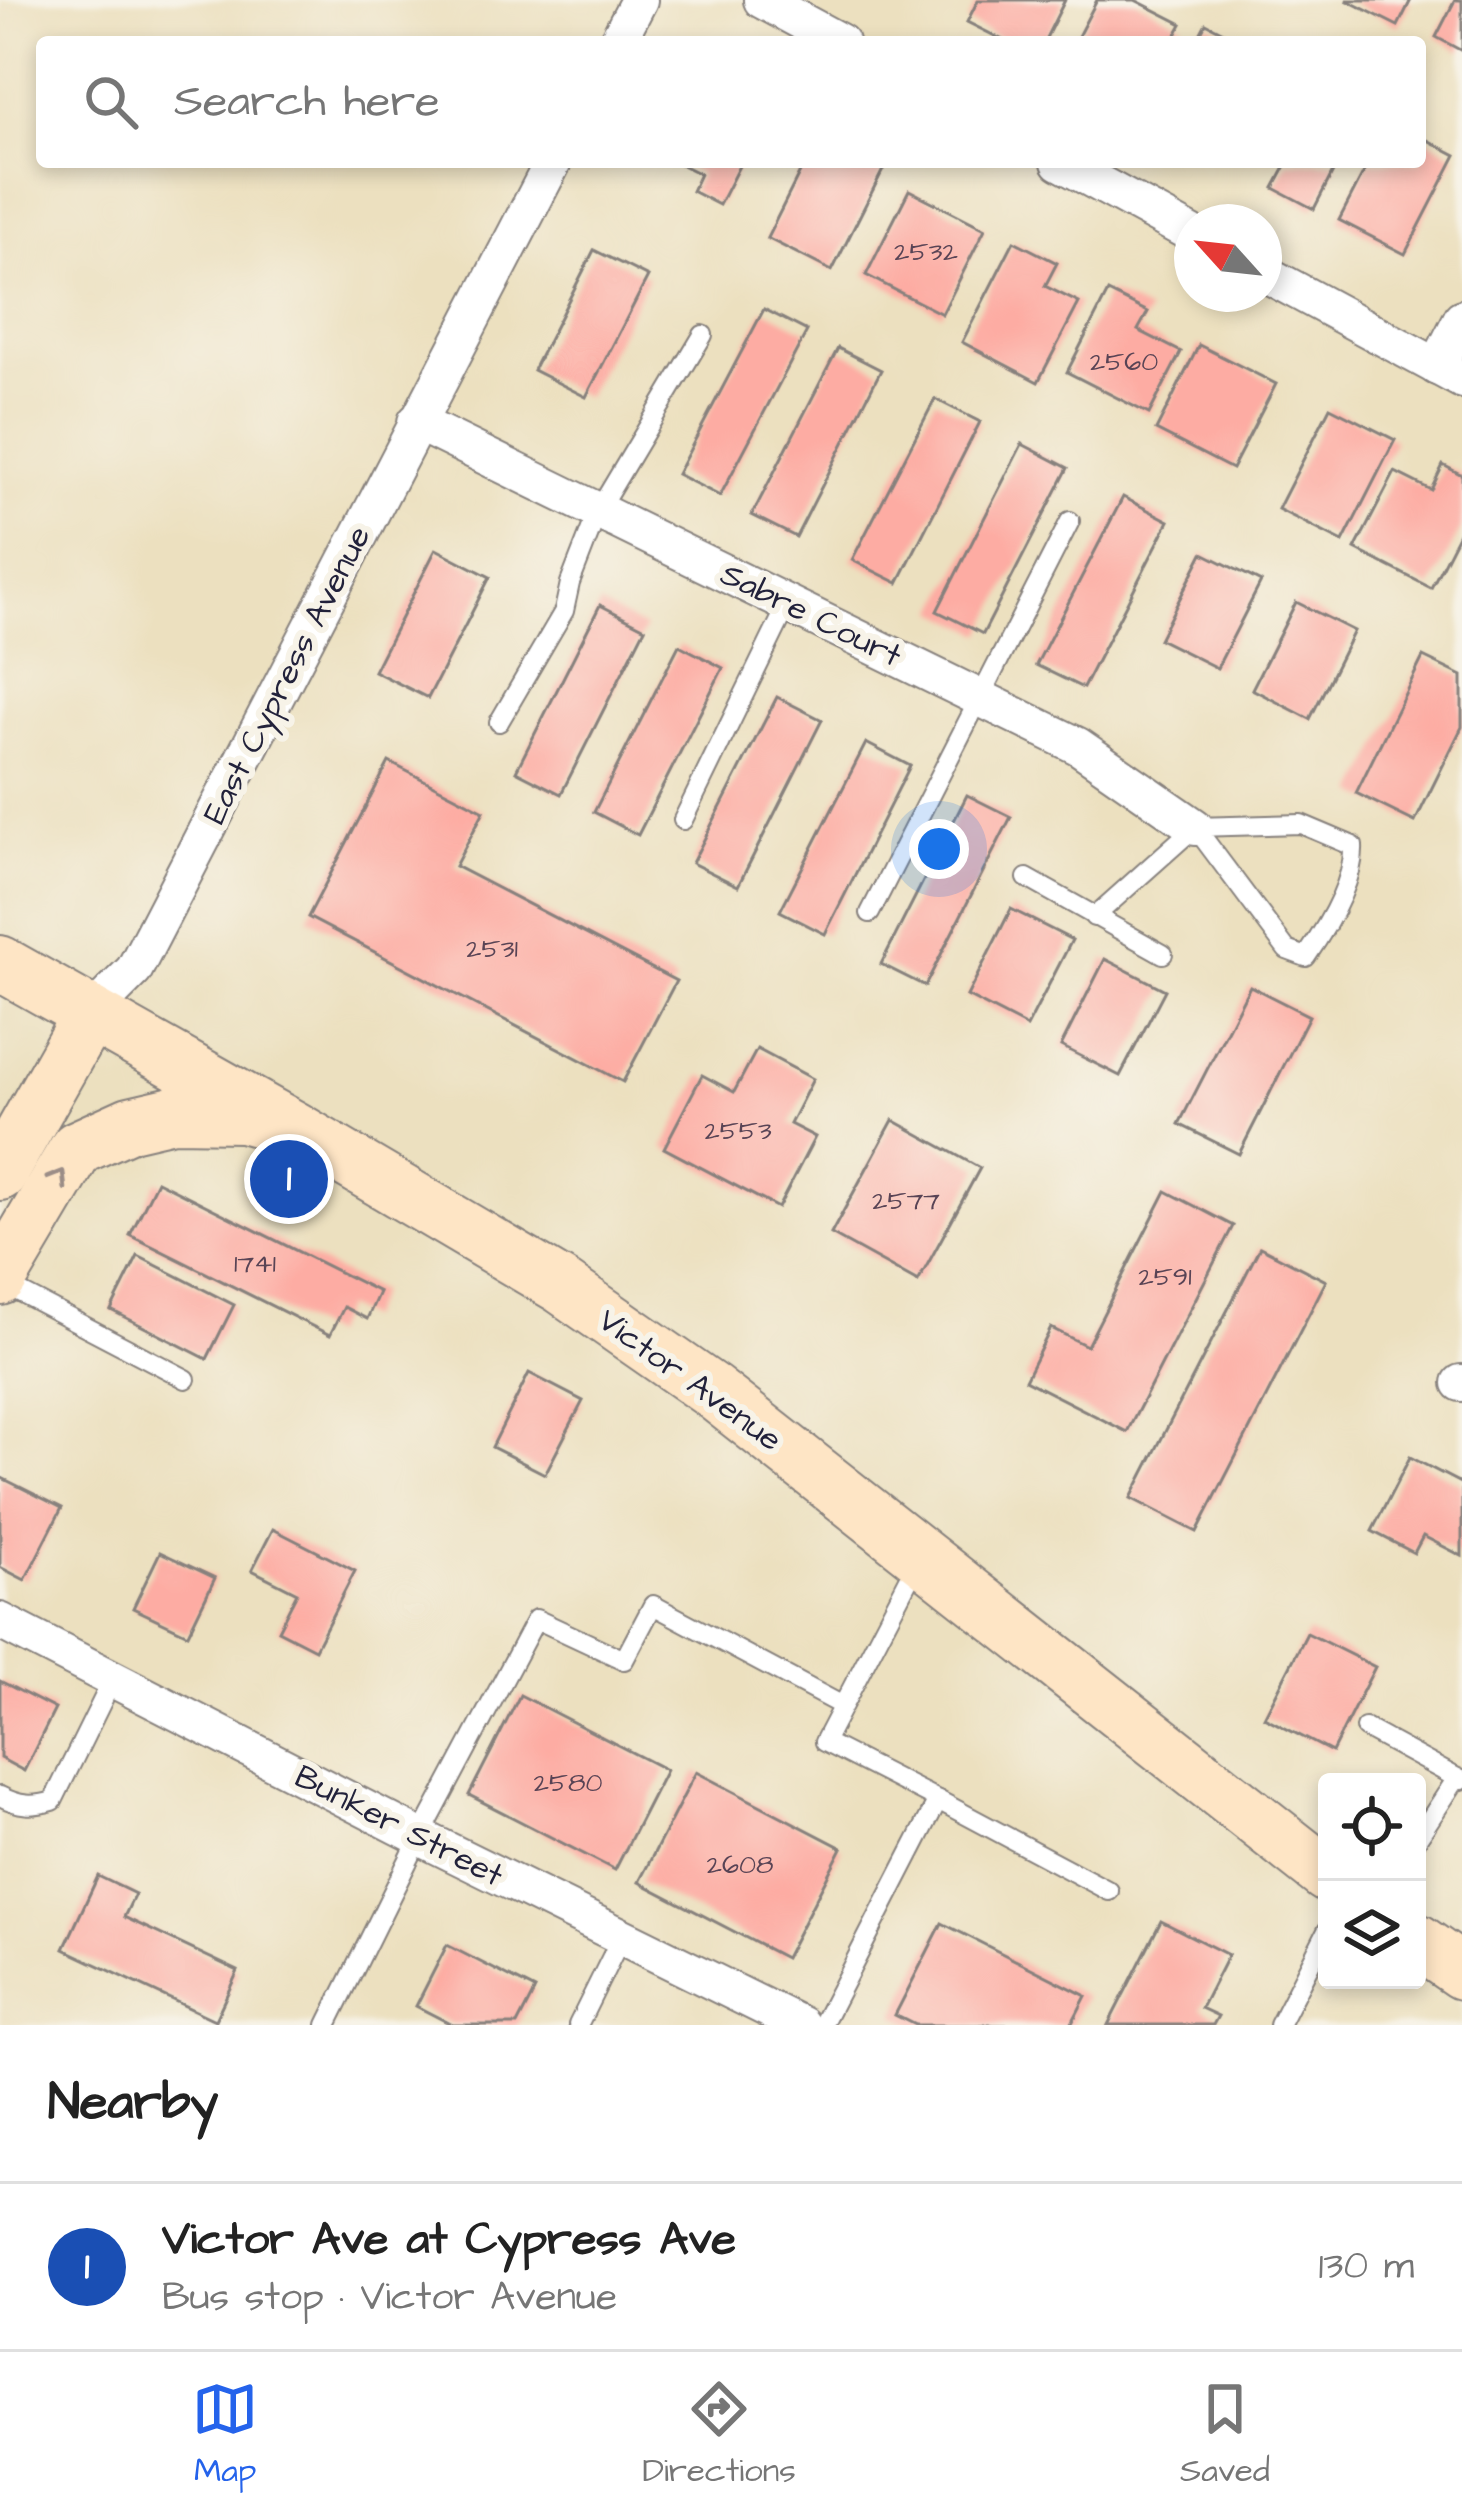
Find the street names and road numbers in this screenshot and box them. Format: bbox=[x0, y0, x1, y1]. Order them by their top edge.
street label: East Cypress Avenue bbox=[192, 518, 383, 832]
street label: Sabre Court bbox=[713, 551, 909, 679]
street label: Victor Avenue bbox=[589, 1298, 791, 1462]
street label: Bunker Street bbox=[287, 1754, 511, 1898]

